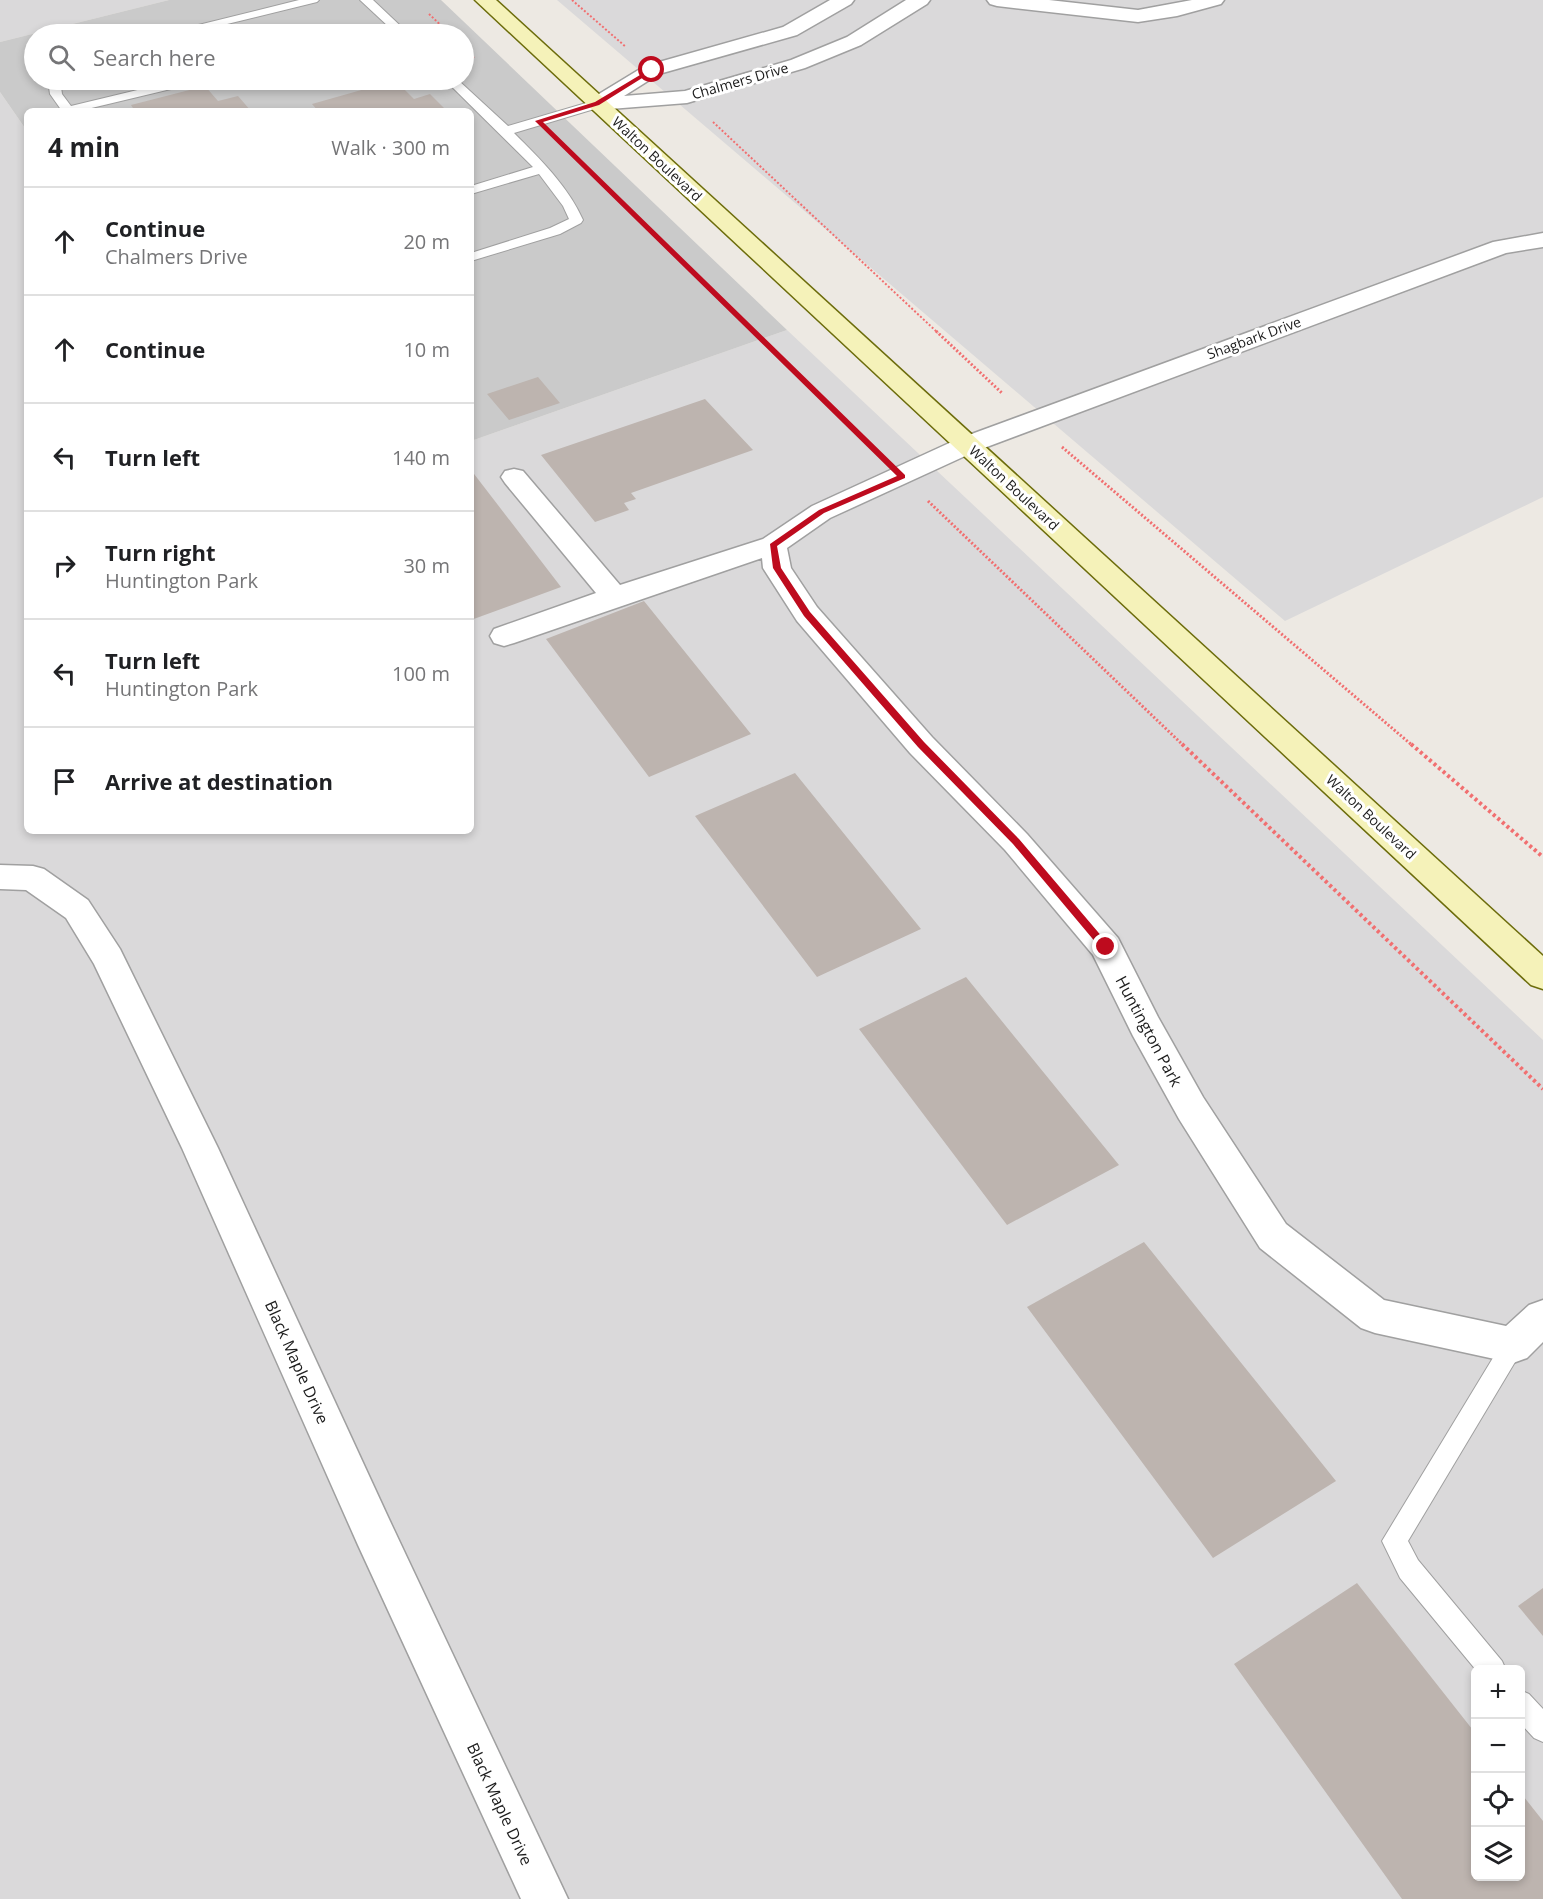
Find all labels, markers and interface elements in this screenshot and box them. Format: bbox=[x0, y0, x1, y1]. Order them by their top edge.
search box bbox=[24, 24, 474, 90]
icon: search bbox=[45, 41, 78, 74]
text: Search here bbox=[93, 42, 216, 72]
route start bbox=[638, 56, 664, 82]
street label: Chalmers Drive bbox=[689, 58, 791, 103]
street label: Walton Boulevard bbox=[608, 112, 706, 205]
text: 4 min bbox=[48, 129, 120, 165]
text: Walk · 300 m bbox=[331, 134, 450, 161]
text: Continue bbox=[105, 213, 205, 243]
icon: ahead bbox=[48, 225, 81, 258]
text: 20 m bbox=[403, 228, 450, 255]
text: Chalmers Drive bbox=[105, 243, 248, 270]
street label: Shagbark Drive bbox=[1204, 312, 1304, 363]
icon: ahead bbox=[48, 333, 81, 366]
text: Continue bbox=[105, 334, 205, 364]
text: 10 m bbox=[403, 336, 450, 363]
icon: left bbox=[48, 441, 81, 474]
street label: Walton Boulevard bbox=[965, 441, 1063, 534]
text: Turn left bbox=[105, 442, 200, 472]
text: 140 m bbox=[392, 444, 450, 471]
text: Turn right bbox=[105, 537, 216, 567]
icon: right bbox=[48, 549, 81, 582]
text: 30 m bbox=[403, 552, 450, 579]
text: Huntington Park bbox=[105, 567, 258, 594]
text: Turn left bbox=[105, 645, 200, 675]
icon: left bbox=[48, 657, 81, 690]
text: 100 m bbox=[392, 660, 450, 687]
text: Huntington Park bbox=[105, 675, 258, 702]
icon: arrive bbox=[48, 765, 81, 798]
text: Arrive at destination bbox=[105, 766, 333, 796]
street label: Walton Boulevard bbox=[1322, 770, 1420, 863]
route end bbox=[1092, 933, 1118, 959]
street label: Huntington Park bbox=[1111, 972, 1188, 1091]
street label: Black Maple Drive bbox=[260, 1297, 334, 1427]
map controls bbox=[1471, 1665, 1525, 1881]
button: + bbox=[1471, 1665, 1525, 1719]
button: − bbox=[1471, 1719, 1525, 1773]
street label: Black Maple Drive bbox=[462, 1739, 538, 1869]
button: locate bbox=[1471, 1773, 1525, 1827]
button: layers bbox=[1471, 1827, 1525, 1881]

